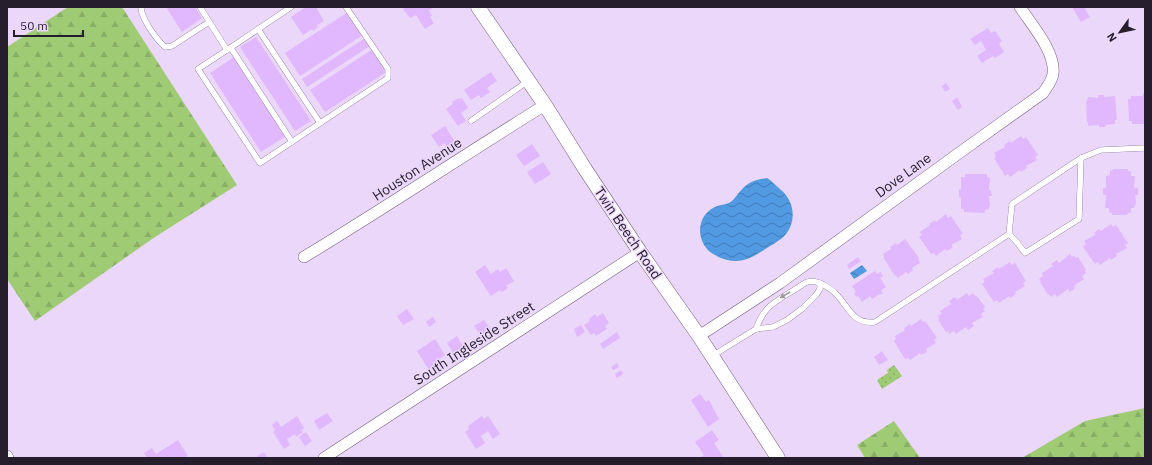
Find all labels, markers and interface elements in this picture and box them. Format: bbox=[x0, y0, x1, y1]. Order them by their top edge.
scale bar bbox=[14, 12, 83, 38]
north arrow bbox=[1100, 12, 1140, 52]
text: 50 m bbox=[20, 18, 48, 33]
text: N bbox=[1104, 30, 1120, 45]
street label: Houston Avenue bbox=[369, 133, 465, 205]
street label: Dove Lane bbox=[871, 148, 935, 201]
street label: Twin Beech Road bbox=[590, 183, 666, 283]
one-way arrow bbox=[779, 292, 791, 299]
street label: South Ingleside Street bbox=[410, 297, 538, 389]

